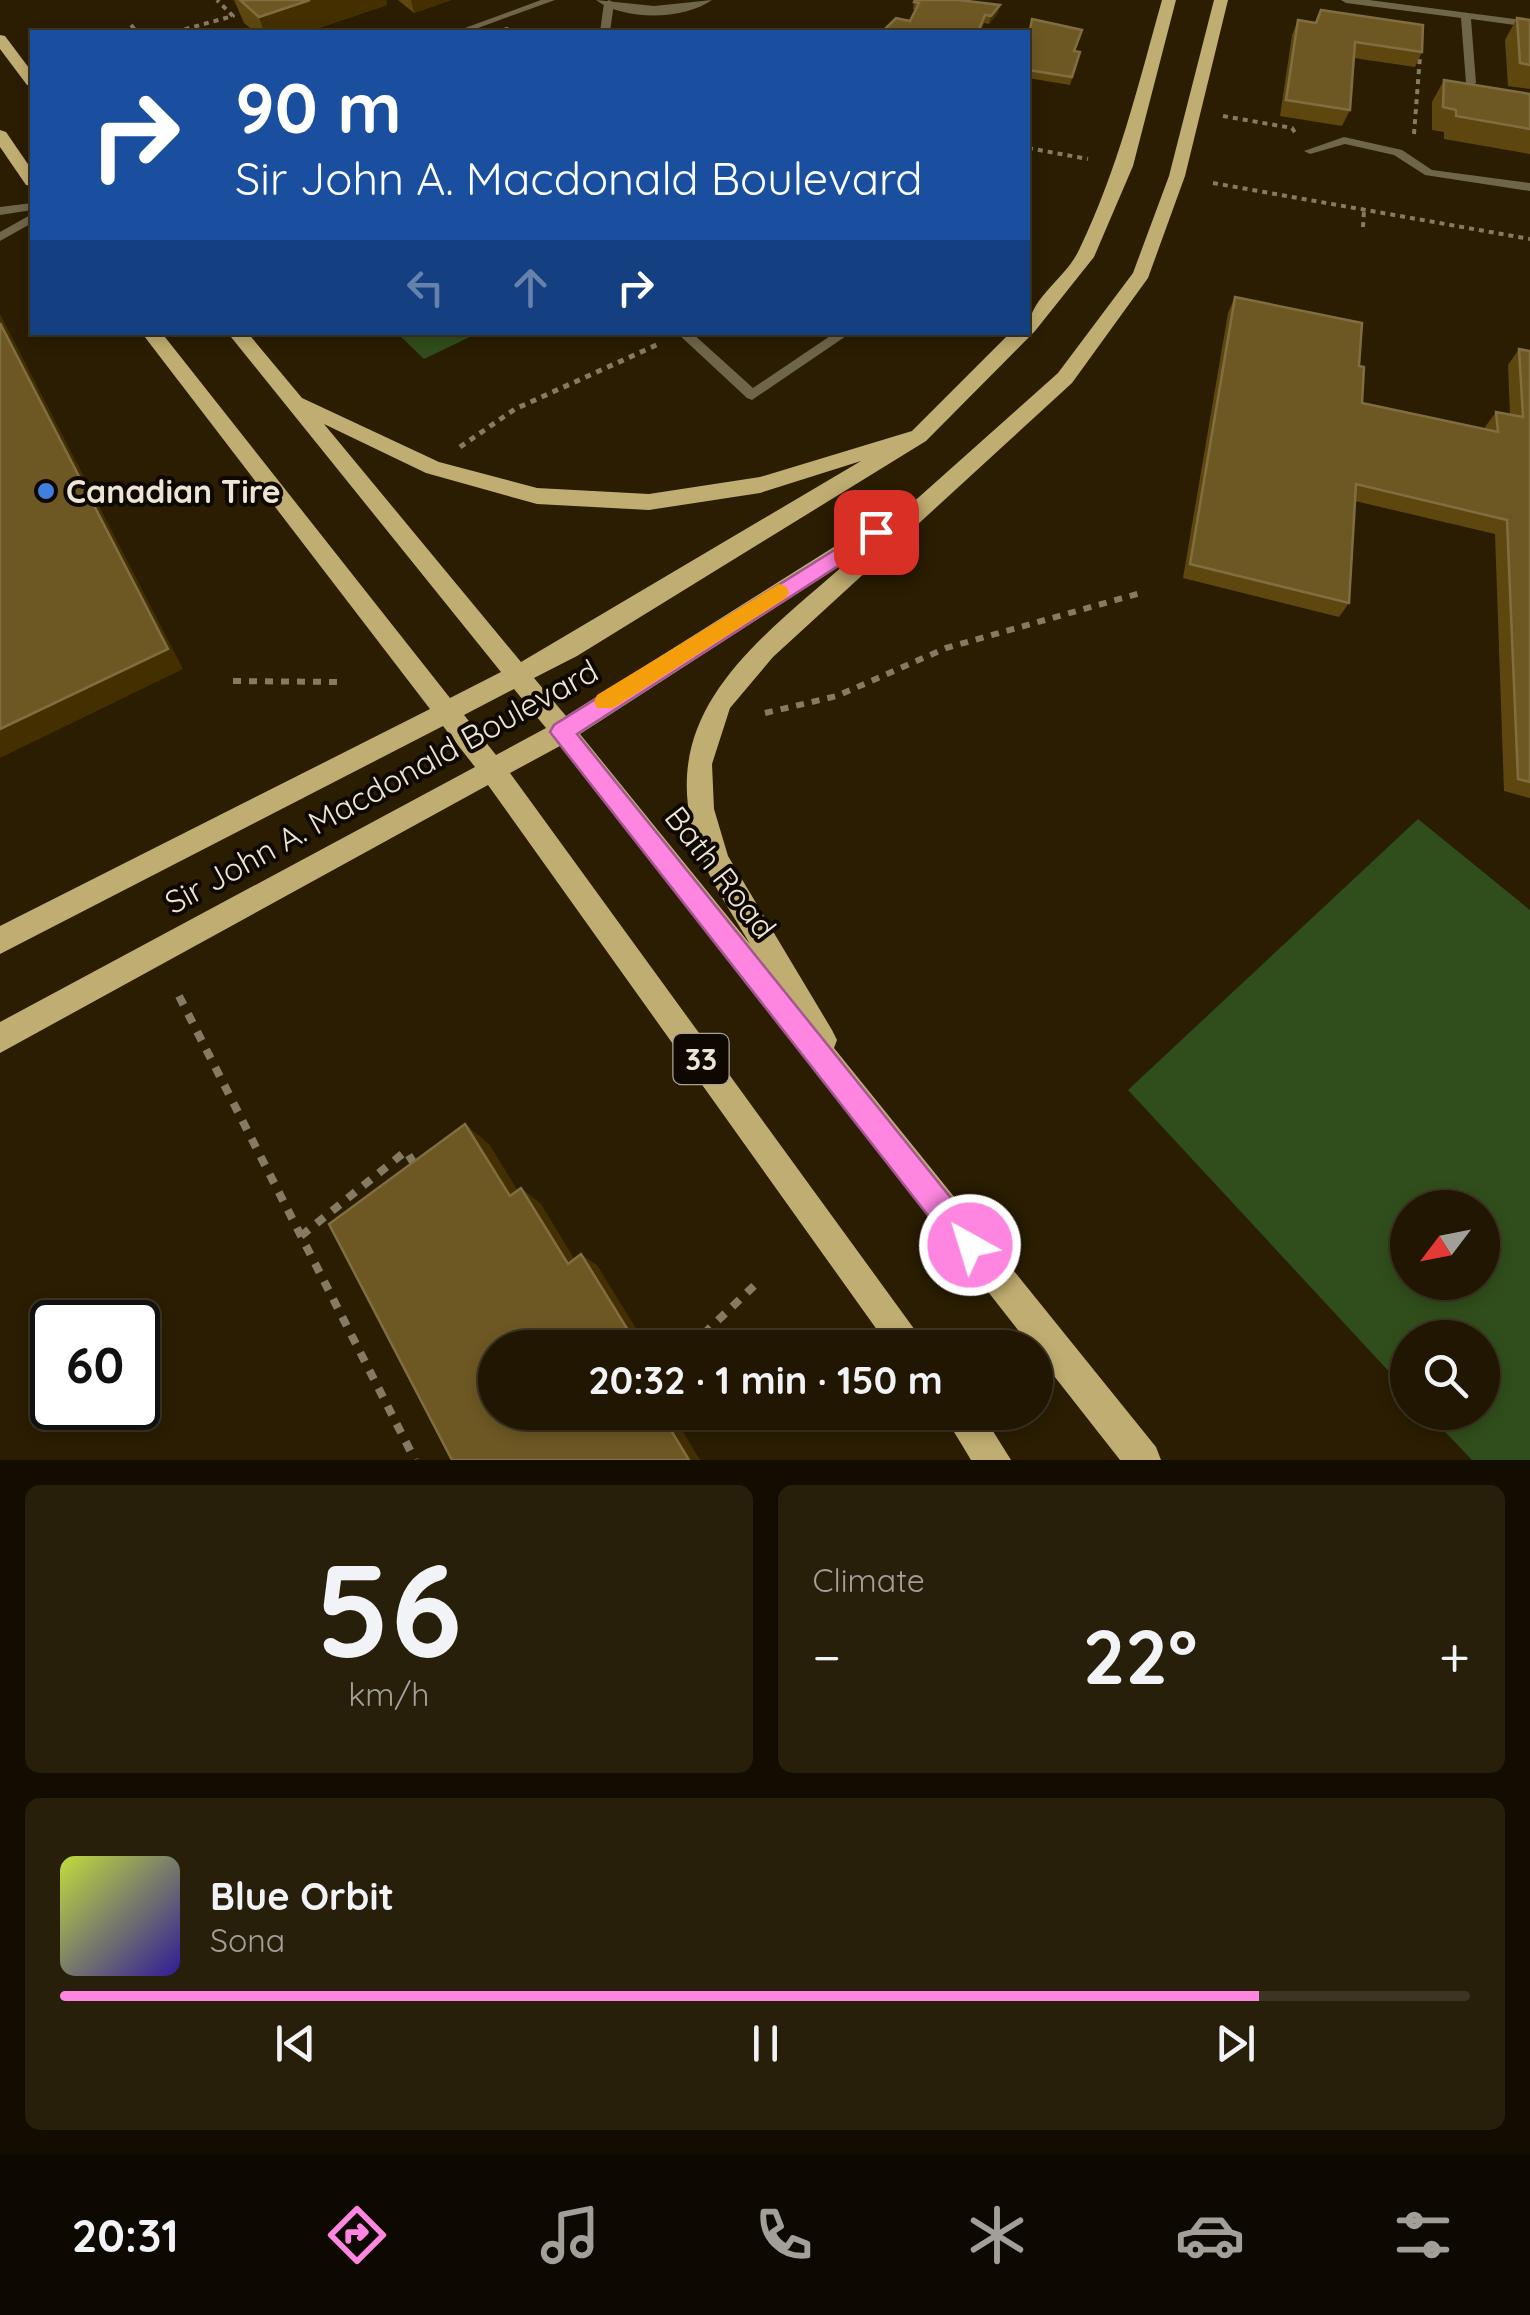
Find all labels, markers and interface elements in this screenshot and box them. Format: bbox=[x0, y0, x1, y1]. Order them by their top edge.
text: 90 m bbox=[235, 63, 402, 151]
icon: right bbox=[70, 70, 200, 200]
text: Sir John A. Macdonald Boulevard bbox=[235, 150, 923, 206]
icon: left bbox=[398, 260, 453, 315]
icon: ahead bbox=[503, 260, 558, 315]
icon: right bbox=[608, 260, 663, 315]
place label: Canadian Tire bbox=[66, 471, 281, 511]
marker: Canadian Tire bbox=[35, 480, 57, 502]
pin bbox=[834, 490, 919, 575]
icon: arrive bbox=[849, 505, 904, 560]
street label: Sir John A. Macdonald Boulevard bbox=[157, 650, 605, 922]
street label: Bath Road bbox=[657, 798, 785, 946]
road number: 33 bbox=[674, 1034, 728, 1084]
north arrow bbox=[1390, 1190, 1500, 1300]
map controls bbox=[1390, 1190, 1500, 1430]
position arrow bbox=[918, 1193, 1022, 1297]
speed limit sign: 60 bbox=[30, 1300, 160, 1430]
button: search bbox=[1390, 1320, 1500, 1430]
text: 20:32 · 1 min · 150 m bbox=[588, 1356, 943, 1404]
text: 56 bbox=[315, 1527, 462, 1690]
text: Climate bbox=[813, 1560, 925, 1600]
text: 22° bbox=[1083, 1609, 1197, 1703]
text: − bbox=[813, 1622, 841, 1691]
text: + bbox=[1439, 1622, 1470, 1691]
text: km/h bbox=[348, 1674, 429, 1714]
text: Blue Orbit bbox=[210, 1872, 394, 1920]
text: Sona bbox=[210, 1920, 285, 1960]
icon: previous bbox=[268, 2016, 323, 2071]
icon: pause bbox=[738, 2016, 793, 2071]
icon: next bbox=[1208, 2016, 1263, 2071]
icon: directions bbox=[322, 2200, 392, 2270]
icon: music bbox=[535, 2200, 605, 2270]
icon: phone bbox=[749, 2200, 819, 2270]
icon: climate bbox=[962, 2200, 1032, 2270]
icon: car bbox=[1175, 2200, 1245, 2270]
icon: filters bbox=[1388, 2200, 1458, 2270]
text: 20:31 bbox=[72, 2207, 179, 2263]

